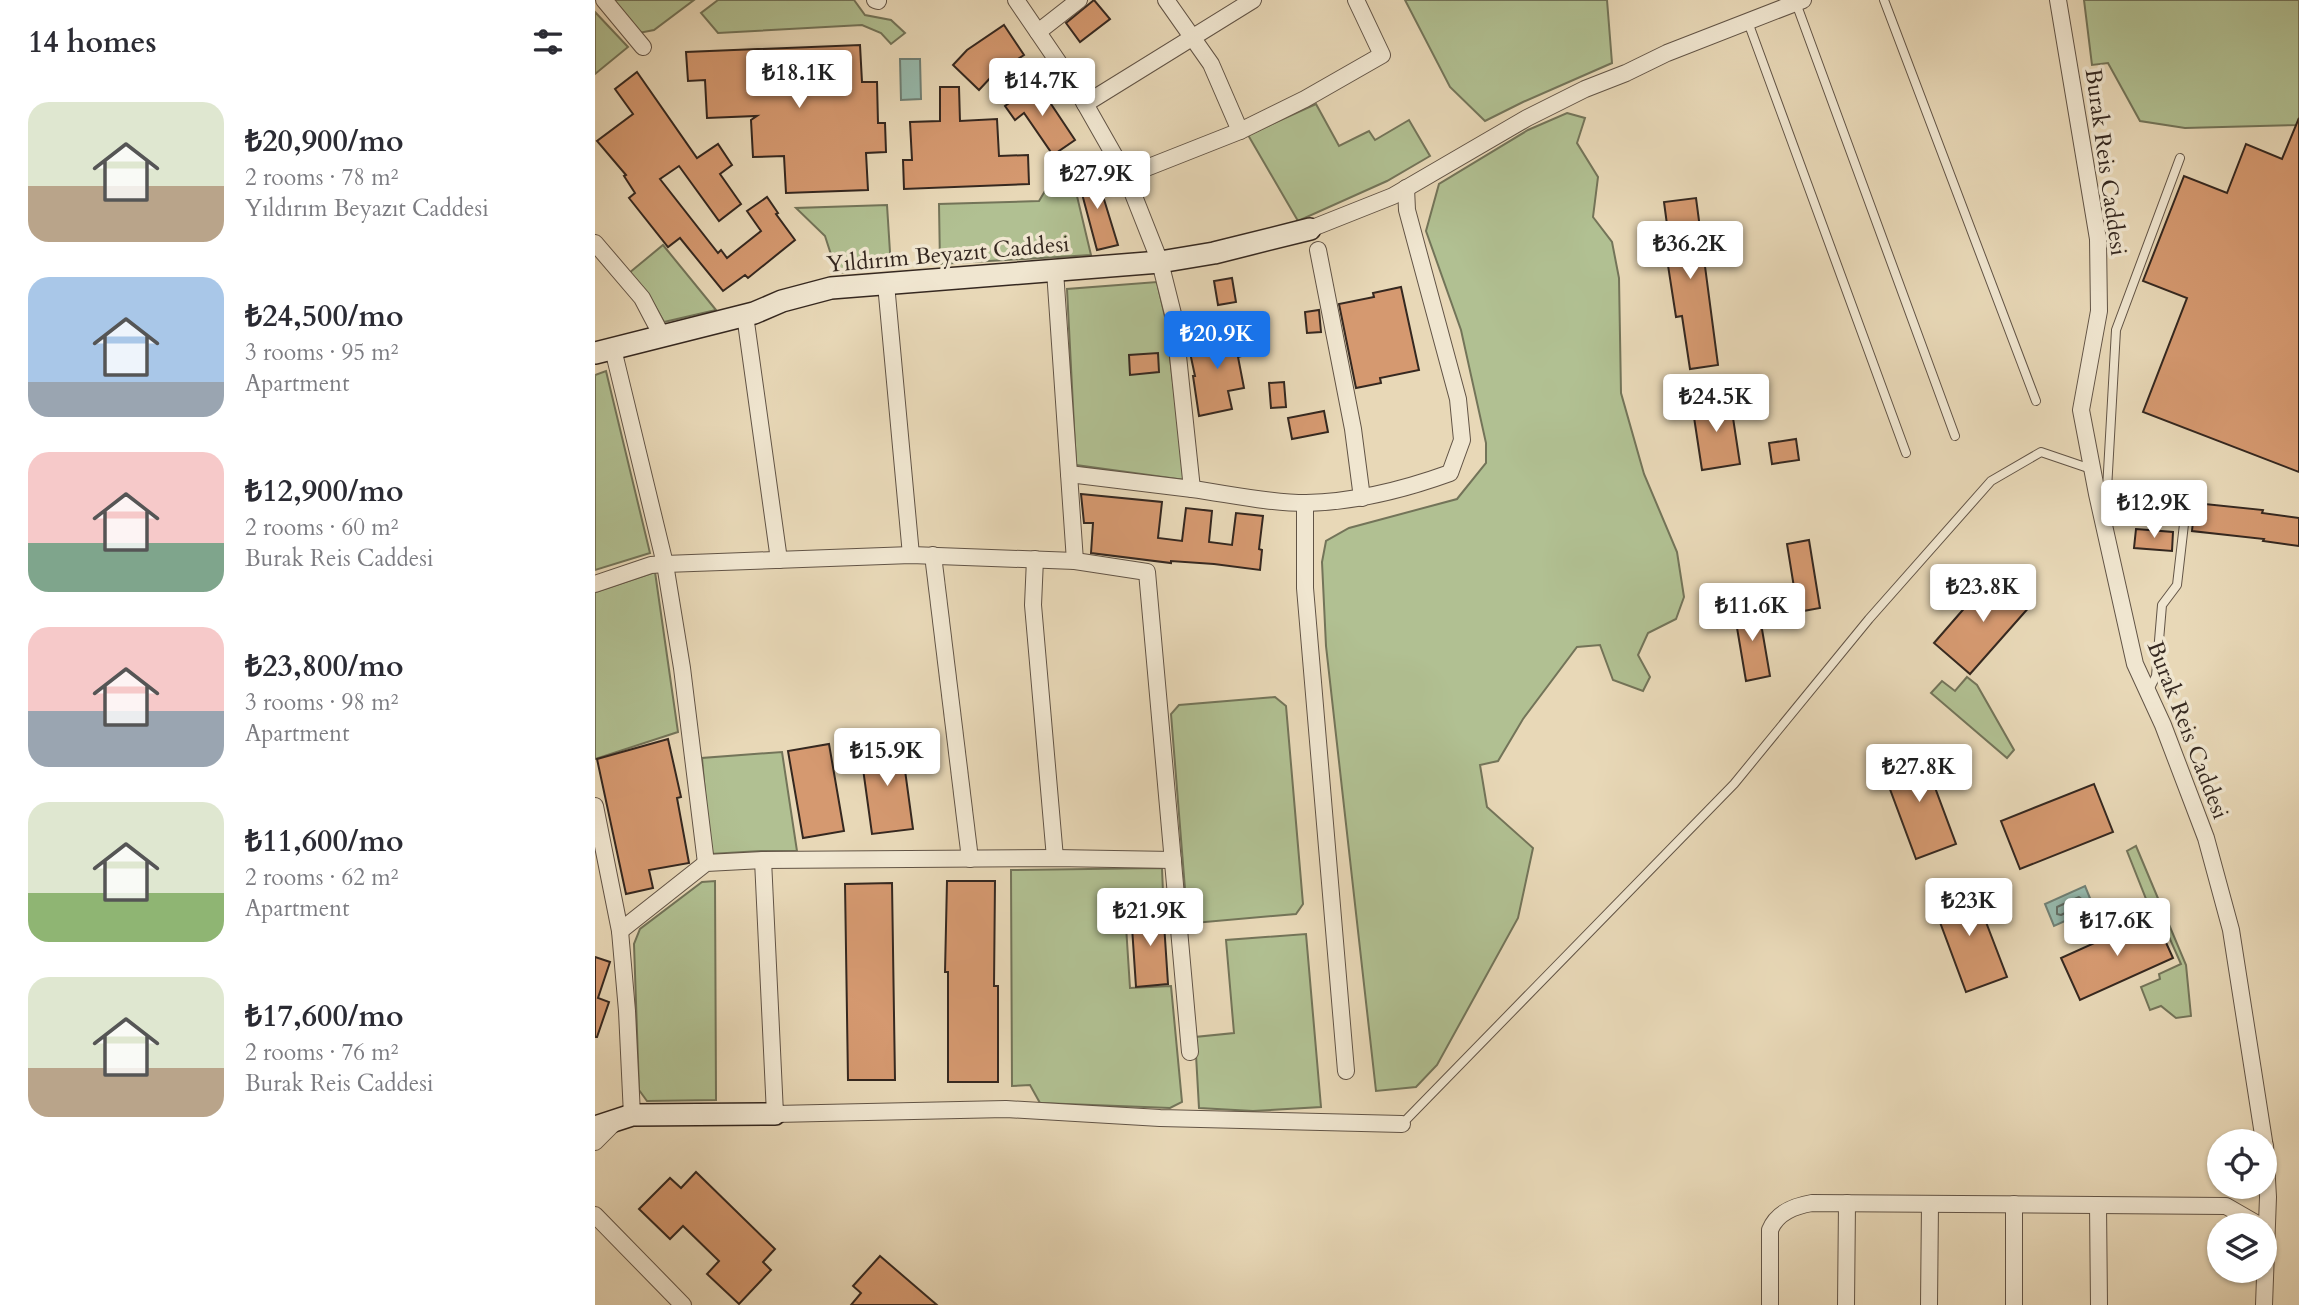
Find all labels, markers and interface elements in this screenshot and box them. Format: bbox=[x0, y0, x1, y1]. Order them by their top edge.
text: 14 homes bbox=[28, 22, 157, 63]
icon: filters bbox=[529, 23, 567, 61]
pin: ₺18.1K bbox=[742, 50, 856, 110]
text: ₺18.1K bbox=[762, 57, 836, 88]
pin: ₺14.7K bbox=[985, 58, 1099, 118]
text: ₺14.7K bbox=[1005, 65, 1079, 96]
street label: Burak Reis Caddesi bbox=[2078, 67, 2134, 257]
text: ₺20,900/mo bbox=[245, 121, 404, 162]
icon: home bbox=[84, 130, 168, 214]
pin: ₺27.9K bbox=[1040, 152, 1154, 211]
text: ₺27.9K bbox=[1060, 158, 1134, 189]
text: 2 rooms · 78 m² bbox=[245, 162, 398, 193]
text: Yıldırım Beyazıt Caddesi bbox=[245, 193, 489, 224]
pin: ₺36.2K bbox=[1633, 222, 1747, 281]
street label: Yıldırım Beyazıt Caddesi bbox=[825, 228, 1071, 280]
text: ₺36.2K bbox=[1653, 228, 1727, 259]
text: ₺24,500/mo bbox=[245, 296, 404, 337]
icon: home bbox=[84, 305, 168, 389]
pin: ₺20.9K bbox=[1160, 312, 1274, 371]
text: ₺20.9K bbox=[1180, 318, 1254, 349]
text: 3 rooms · 95 m² bbox=[245, 337, 398, 368]
text: Apartment bbox=[245, 368, 349, 399]
pin: ₺24.5K bbox=[1659, 374, 1773, 434]
text: ₺24.5K bbox=[1679, 381, 1753, 412]
text: ₺12,900/mo bbox=[245, 471, 404, 512]
icon: home bbox=[84, 480, 168, 564]
pin: ₺12.9K bbox=[2097, 480, 2211, 540]
text: ₺12.9K bbox=[2117, 487, 2191, 518]
text: 2 rooms · 60 m² bbox=[245, 512, 398, 543]
text: Burak Reis Caddesi bbox=[245, 543, 433, 574]
pin: ₺23.8K bbox=[1926, 564, 2040, 624]
text: ₺23.8K bbox=[1946, 571, 2020, 602]
pin: ₺11.6K bbox=[1695, 584, 1809, 643]
text: ₺11.6K bbox=[1715, 590, 1789, 621]
street label: Burak Reis Caddesi bbox=[2140, 636, 2236, 824]
text: ₺23,800/mo bbox=[245, 646, 404, 687]
icon: home bbox=[84, 655, 168, 739]
text: 3 rooms · 98 m² bbox=[245, 687, 398, 718]
text: Apartment bbox=[245, 718, 349, 749]
pin: ₺15.9K bbox=[830, 728, 944, 788]
text: ₺15.9K bbox=[850, 735, 924, 766]
pin: ₺27.8K bbox=[1862, 744, 1976, 804]
text: ₺27.8K bbox=[1882, 751, 1956, 782]
text: ₺11,600/mo bbox=[245, 821, 404, 862]
icon: home bbox=[84, 830, 168, 914]
text: 2 rooms · 62 m² bbox=[245, 862, 398, 893]
pin: ₺23K bbox=[1928, 878, 2010, 938]
text: ₺23K bbox=[1941, 885, 1997, 916]
pin: ₺21.9K bbox=[1093, 888, 1207, 948]
text: Apartment bbox=[245, 893, 349, 924]
text: ₺21.9K bbox=[1113, 895, 1187, 926]
pin: ₺17.6K bbox=[2060, 898, 2174, 958]
text: ₺17.6K bbox=[2080, 905, 2154, 936]
text: ₺17,600/mo bbox=[245, 996, 404, 1037]
icon: home bbox=[84, 1005, 168, 1089]
text: 2 rooms · 76 m² bbox=[245, 1037, 398, 1068]
text: Burak Reis Caddesi bbox=[245, 1068, 433, 1099]
map controls bbox=[2207, 1129, 2277, 1283]
button: locate bbox=[2207, 1129, 2277, 1199]
button: layers bbox=[2207, 1213, 2277, 1283]

